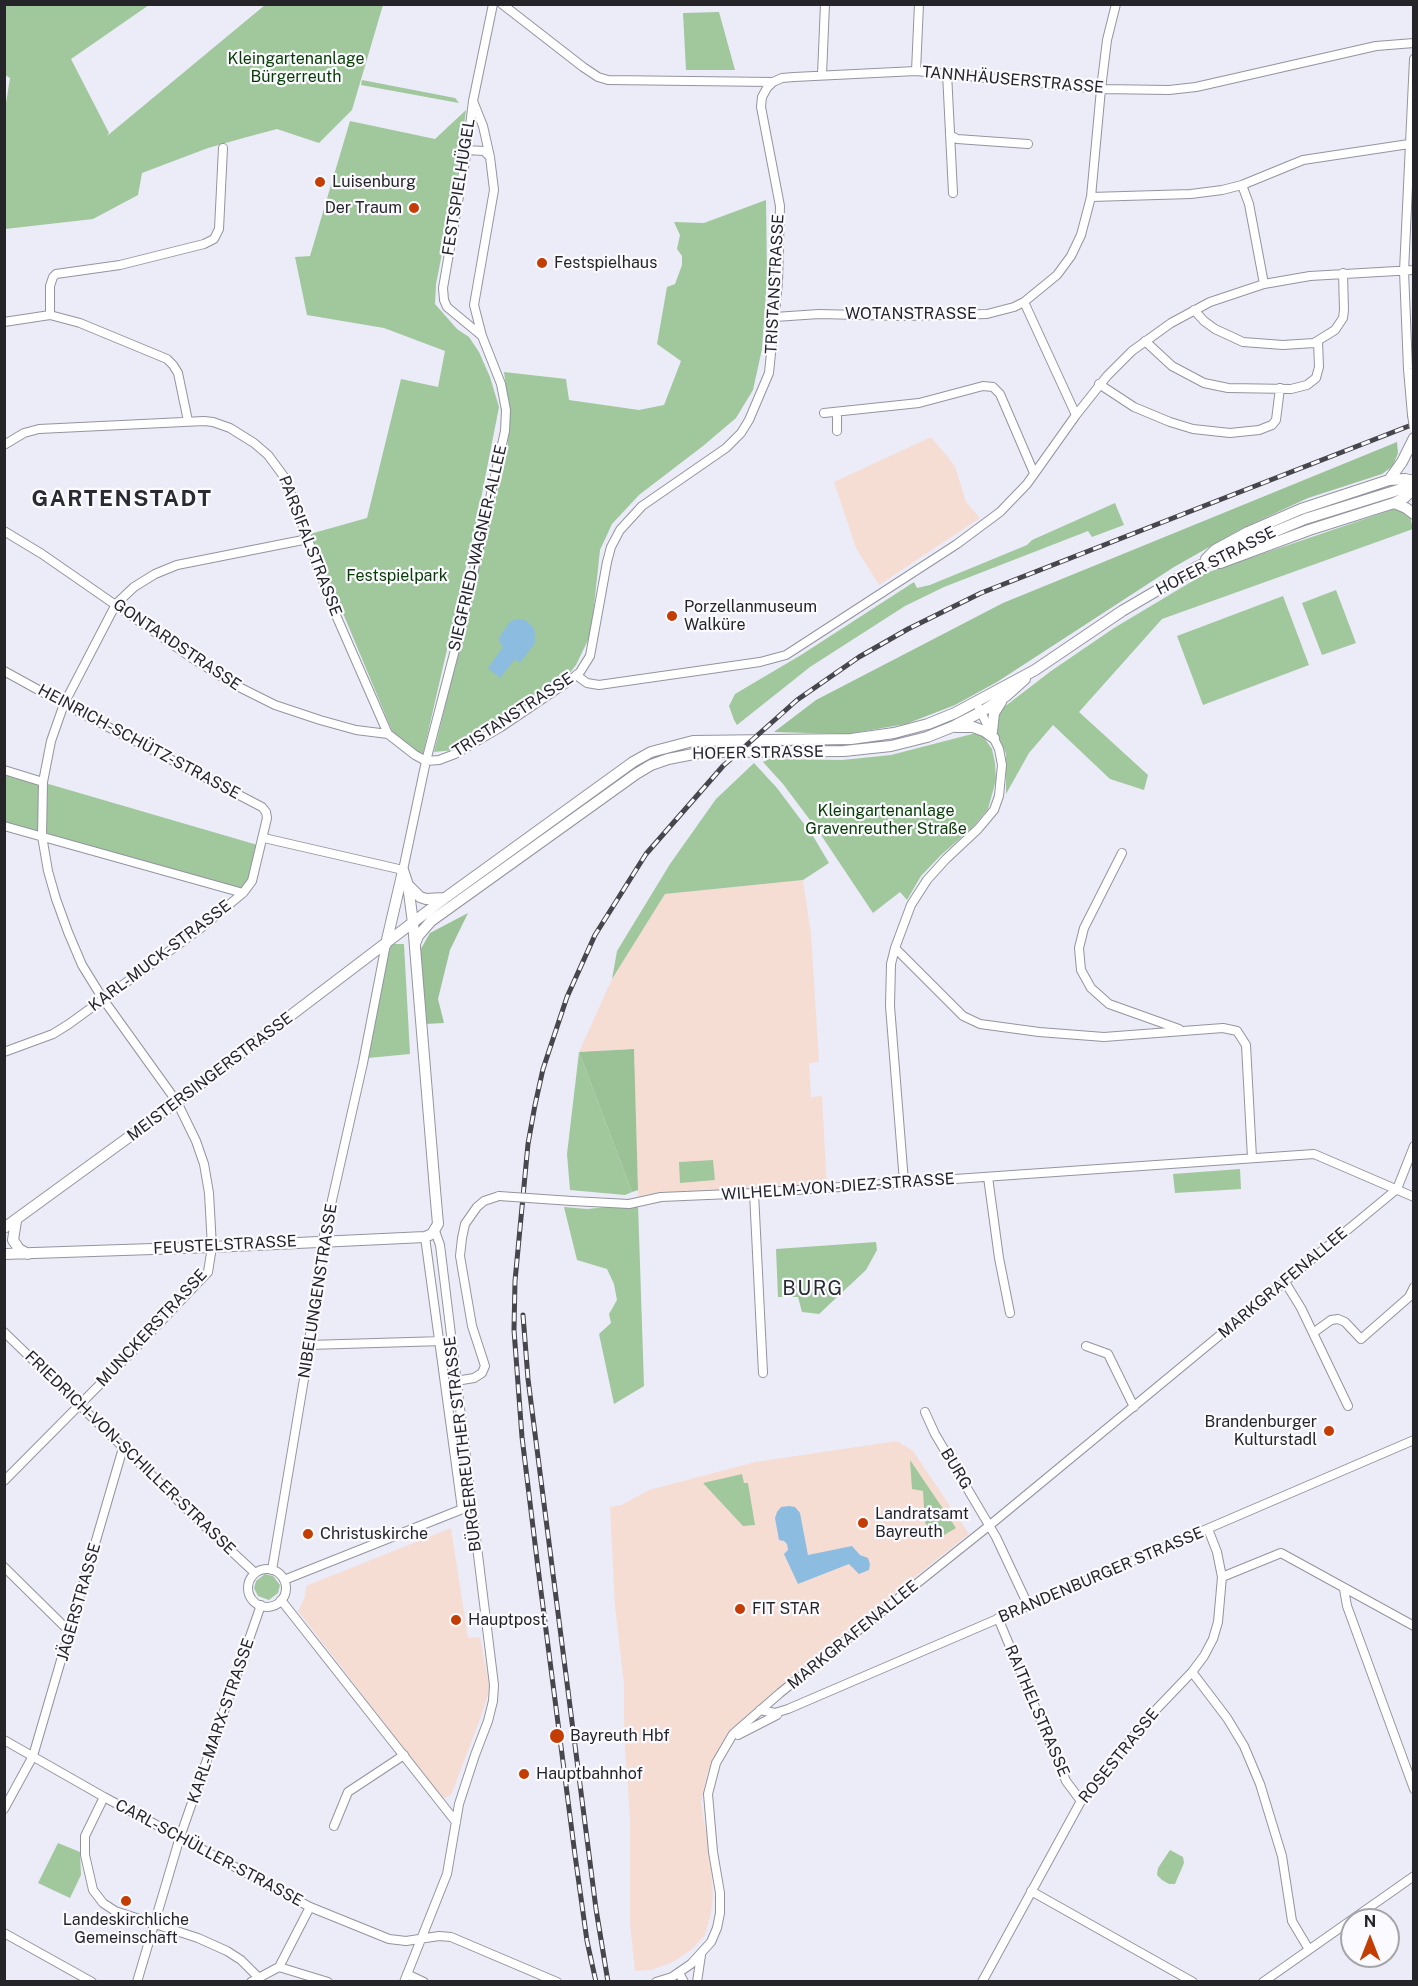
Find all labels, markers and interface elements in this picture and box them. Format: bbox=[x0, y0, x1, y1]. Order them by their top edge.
park label: Kleingartenanlage Bürgerreuth bbox=[227, 49, 365, 87]
street label: TANNHÄUSERSTRASSE bbox=[921, 62, 1105, 98]
street label: FESTSPIELHÜGEL bbox=[439, 117, 479, 257]
place label: Luisenburg bbox=[332, 172, 416, 192]
marker: Luisenburg bbox=[313, 175, 327, 189]
place label: Der Traum bbox=[325, 198, 402, 218]
marker: Der Traum bbox=[407, 201, 421, 215]
street label: TRISTANSTRASSE bbox=[762, 213, 788, 355]
place label: Festspielhaus bbox=[554, 253, 657, 273]
marker: Festspielhaus bbox=[535, 256, 549, 270]
street label: WOTANSTRASSE bbox=[845, 304, 977, 324]
street label: SIEGFRIED-WAGNER-ALLEE bbox=[445, 443, 511, 653]
street label: PARSIFALSTRASSE bbox=[274, 473, 346, 619]
district label: GARTENSTADT bbox=[31, 486, 213, 512]
street label: HOFER STRASSE bbox=[1153, 523, 1279, 599]
park label: Festspielpark bbox=[346, 566, 448, 586]
street label: GONTARDSTRASSE bbox=[109, 595, 245, 695]
place label: Porzellanmuseum Walküre bbox=[684, 597, 817, 635]
marker: Porzellanmuseum Walküre bbox=[665, 609, 679, 623]
street label: TRISTANSTRASSE bbox=[449, 669, 577, 761]
street label: HEINRICH-SCHÜTZ-STRASSE bbox=[35, 680, 243, 804]
street label: HOFER STRASSE bbox=[692, 742, 824, 764]
park label: Kleingartenanlage Gravenreuther Straße bbox=[805, 801, 967, 839]
street label: KARL-MUCK-STRASSE bbox=[85, 896, 235, 1016]
street label: MEISTERSINGERSTRASSE bbox=[124, 1009, 296, 1145]
street label: WILHELM-VON-DIEZ-STRASSE bbox=[721, 1169, 955, 1205]
street label: NIBELUNGENSTRASSE bbox=[295, 1202, 341, 1380]
street label: MARKGRAFENALLEE bbox=[1215, 1223, 1351, 1343]
street label: FEUSTELSTRASSE bbox=[153, 1232, 297, 1258]
street label: MUNCKERSTRASSE bbox=[93, 1265, 211, 1391]
district label: BURG bbox=[782, 1277, 844, 1301]
street label: BÜRGERREUTHER STRASSE bbox=[440, 1335, 486, 1553]
street label: FRIEDRICH-VON-SCHILLER-STRASSE bbox=[21, 1347, 239, 1559]
place label: Brandenburger Kulturstadl bbox=[1204, 1412, 1317, 1450]
marker: Brandenburger Kulturstadl bbox=[1322, 1424, 1336, 1438]
street label: BURG bbox=[936, 1445, 976, 1493]
place label: Landratsamt Bayreuth bbox=[875, 1504, 969, 1542]
marker: Landratsamt Bayreuth bbox=[856, 1516, 870, 1530]
street label: BRANDENBURGER STRASSE bbox=[996, 1523, 1206, 1627]
place label: Christuskirche bbox=[320, 1524, 428, 1544]
marker: Christuskirche bbox=[301, 1527, 315, 1541]
street label: JÄGERSTRASSE bbox=[53, 1541, 105, 1663]
street label: MARKGRAFENALLEE bbox=[784, 1576, 922, 1694]
place label: FIT STAR bbox=[752, 1599, 820, 1619]
marker: FIT STAR bbox=[733, 1602, 747, 1616]
place label: Hauptpost bbox=[468, 1610, 546, 1630]
marker: Hauptpost bbox=[449, 1613, 463, 1627]
street label: KARL-MARX-STRASSE bbox=[184, 1636, 258, 1806]
street label: RAITHELSTRASSE bbox=[1001, 1642, 1073, 1780]
street label: ROSESTRASSE bbox=[1075, 1705, 1163, 1807]
place label: Bayreuth Hbf bbox=[570, 1726, 669, 1746]
marker: Bayreuth Hbf bbox=[548, 1727, 566, 1745]
place label: Hauptbahnhof bbox=[536, 1764, 643, 1784]
marker: Hauptbahnhof bbox=[517, 1767, 531, 1781]
street label: CARL-SCHÜLLER-STRASSE bbox=[112, 1795, 306, 1911]
marker: Landeskirchliche Gemeinschaft bbox=[119, 1894, 133, 1908]
north arrow bbox=[1340, 1908, 1400, 1968]
place label: Landeskirchliche Gemeinschaft bbox=[63, 1910, 189, 1948]
text: N bbox=[1364, 1912, 1376, 1931]

